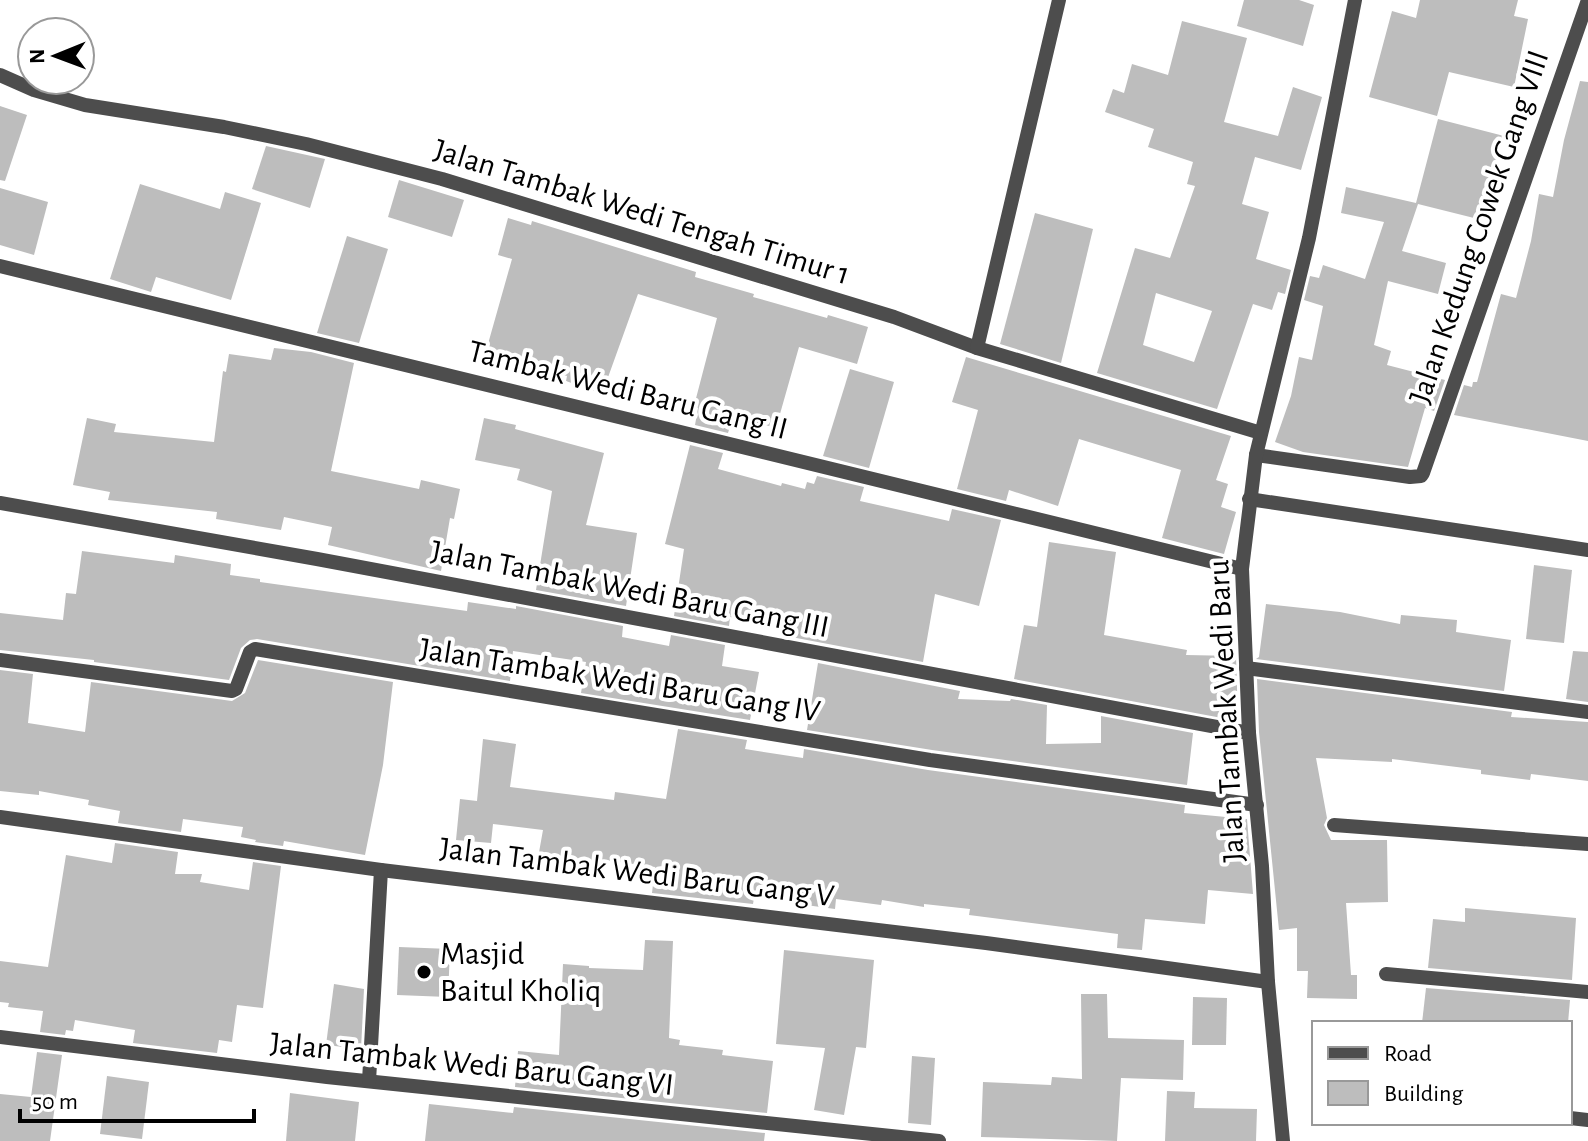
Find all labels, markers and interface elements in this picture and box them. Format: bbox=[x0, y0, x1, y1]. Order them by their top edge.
north arrow bbox=[16, 16, 96, 96]
street label: Jalan Kedung Cowek Gang VIII bbox=[1403, 46, 1555, 408]
text: N bbox=[26, 48, 48, 64]
street label: Jalan Tambak Wedi Tengah Timur 1 bbox=[430, 133, 854, 291]
street label: Tambak Wedi Baru Gang II bbox=[465, 335, 791, 445]
street label: Jalan Tambak Wedi Baru Gang III bbox=[428, 535, 832, 643]
street label: Jalan Tambak Wedi Baru bbox=[1202, 559, 1250, 863]
street label: Jalan Tambak Wedi Baru Gang IV bbox=[418, 633, 822, 727]
street label: Jalan Tambak Wedi Baru Gang V bbox=[438, 832, 836, 912]
place label: Masjid Baitul Kholiq bbox=[440, 938, 601, 1007]
marker: Masjid Baitul Kholiq bbox=[415, 963, 433, 981]
legend bbox=[1312, 1021, 1572, 1125]
street label: Jalan Tambak Wedi Baru Gang VI bbox=[269, 1027, 675, 1101]
text: Road bbox=[1384, 1042, 1432, 1066]
scale bar bbox=[20, 1073, 254, 1123]
text: Building bbox=[1384, 1082, 1463, 1106]
text: 50 m bbox=[32, 1090, 78, 1114]

